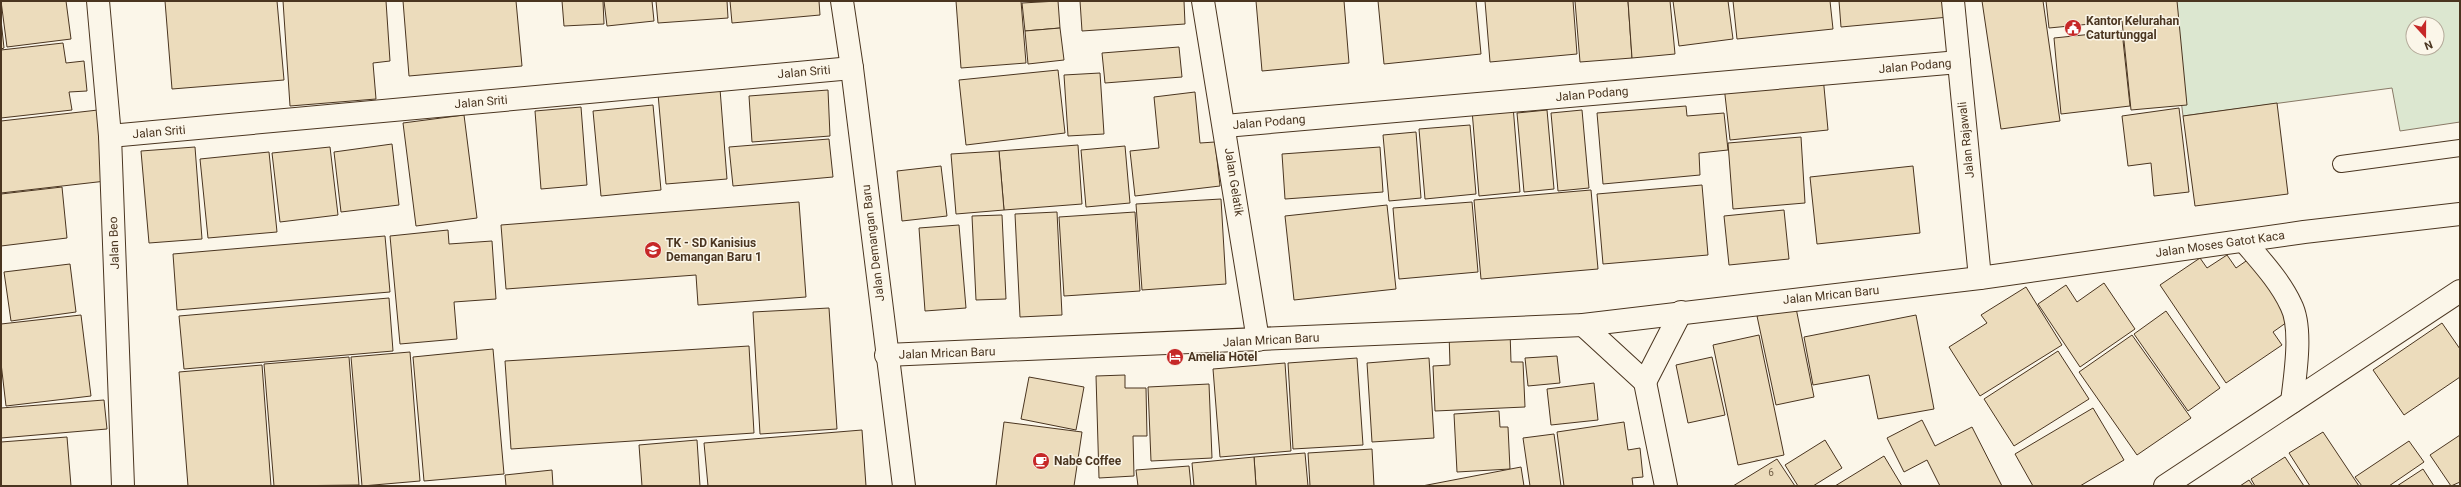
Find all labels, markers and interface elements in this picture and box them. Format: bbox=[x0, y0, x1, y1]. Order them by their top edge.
place label: Kantor Kelurahan Caturtunggal bbox=[2086, 14, 2179, 42]
north arrow bbox=[2405, 16, 2445, 56]
public building icon: Kantor Kelurahan Caturtunggal bbox=[2063, 18, 2083, 38]
text: N bbox=[2422, 37, 2434, 52]
street label: Jalan Podang bbox=[1878, 56, 1952, 76]
street label: Jalan Sriti bbox=[777, 63, 831, 81]
street label: Jalan Podang bbox=[1555, 84, 1629, 104]
street label: Jalan Sriti bbox=[454, 93, 508, 111]
street label: Jalan Rajawali bbox=[1955, 101, 1977, 179]
street label: Jalan Podang bbox=[1232, 112, 1306, 132]
street label: Jalan Sriti bbox=[132, 123, 186, 141]
street label: Jalan Gelatik bbox=[1222, 147, 1246, 218]
street label: Jalan Demangan Baru bbox=[859, 184, 887, 302]
street label: Jalan Beo bbox=[106, 216, 122, 270]
street label: Jalan Moses Gatot Kaca bbox=[2154, 228, 2286, 260]
place label: TK - SD Kanisius Demangan Baru 1 bbox=[666, 236, 762, 264]
school or university icon: TK - SD Kanisius Demangan Baru 1 bbox=[643, 240, 663, 260]
street label: Jalan Mrican Baru bbox=[1782, 283, 1880, 307]
street label: Jalan Mrican Baru bbox=[1222, 330, 1320, 350]
street label: Jalan Mrican Baru bbox=[898, 344, 996, 362]
hotel icon: Amelia Hotel bbox=[1165, 347, 1185, 367]
place label: Amelia Hotel bbox=[1188, 350, 1257, 364]
cafe icon: Nabe Coffee bbox=[1031, 451, 1051, 471]
place label: Nabe Coffee bbox=[1054, 454, 1122, 468]
house number: 6 bbox=[1768, 467, 1774, 478]

